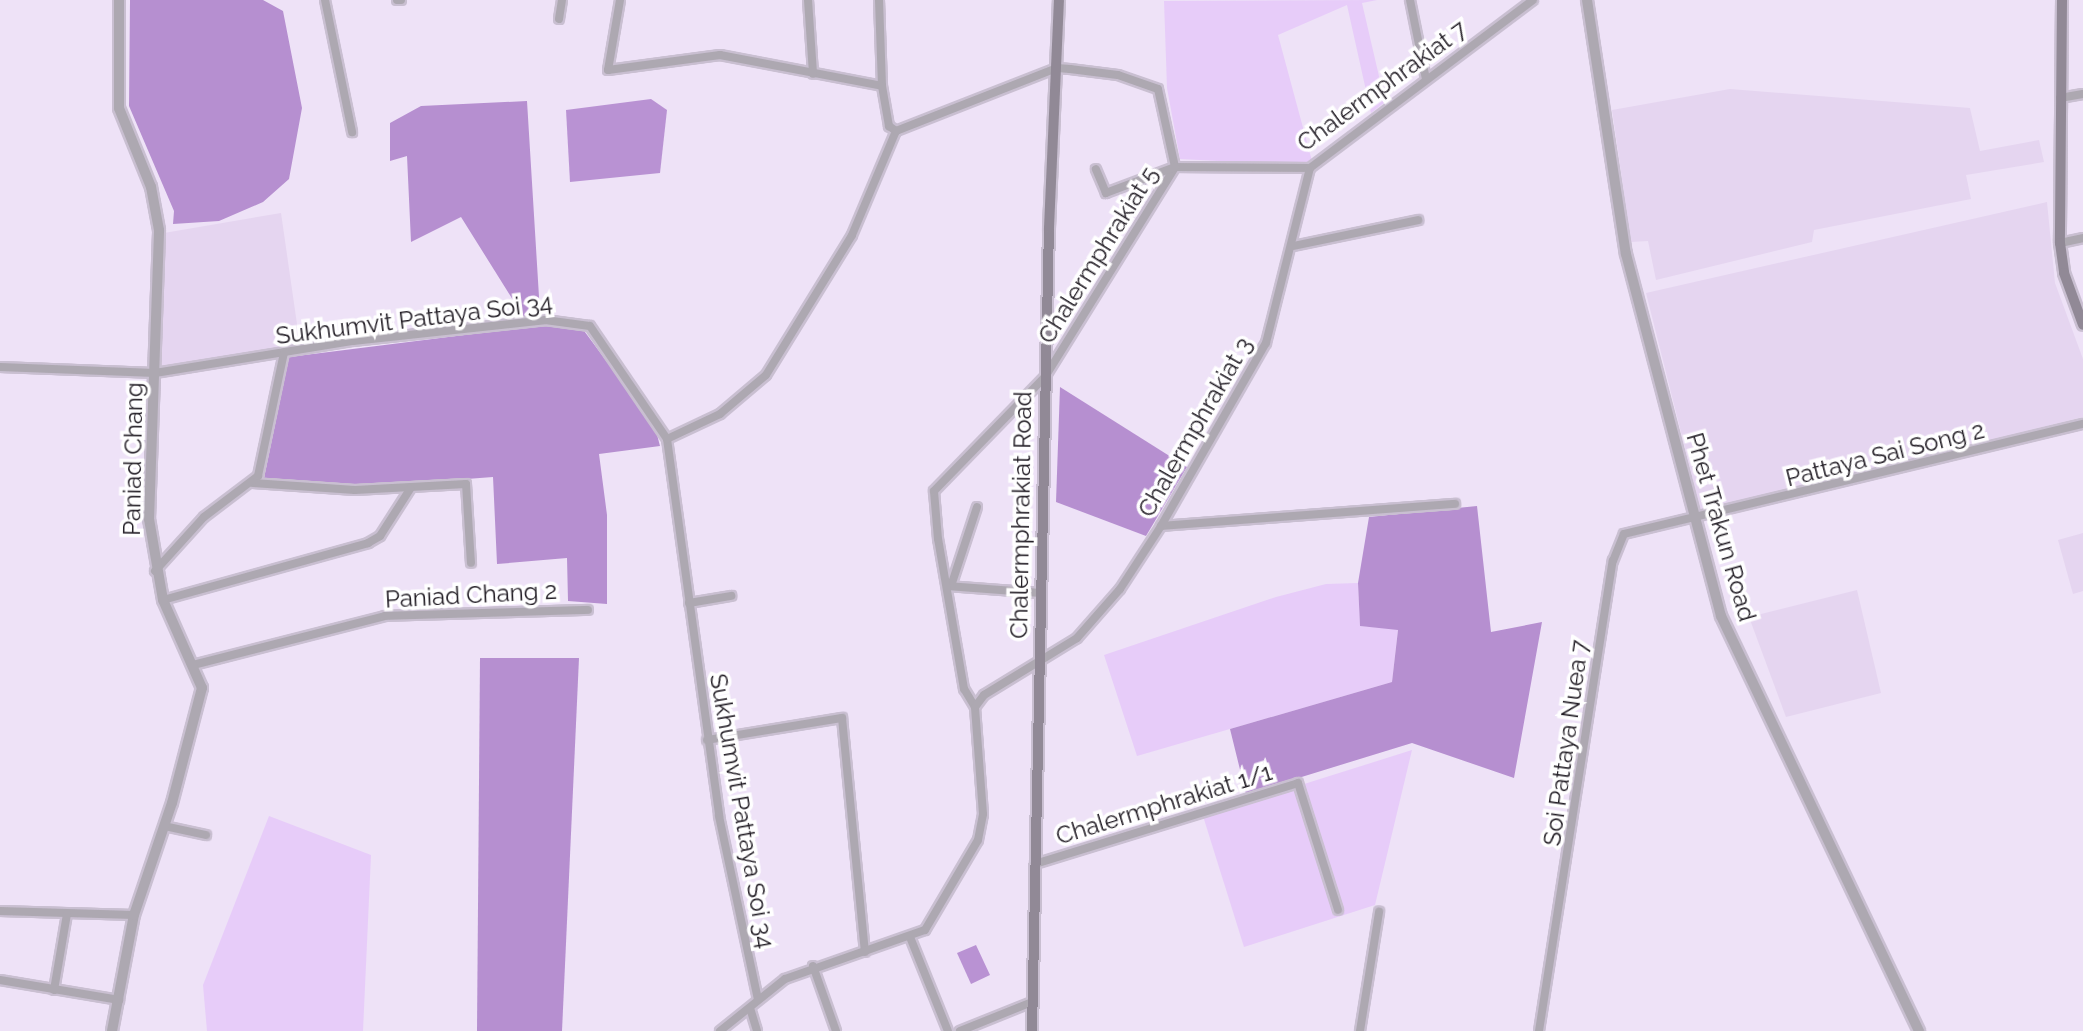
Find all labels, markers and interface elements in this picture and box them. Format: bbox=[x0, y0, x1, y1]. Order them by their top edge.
street label: Chalermphrakiat 7 bbox=[1291, 15, 1473, 157]
street label: Chalermphrakiat 5 bbox=[1032, 161, 1164, 349]
street label: Sukhumvit Pattaya Soi 34 bbox=[274, 288, 554, 350]
street label: Chalermphrakiat 3 bbox=[1132, 332, 1258, 522]
street label: Paniad Chang bbox=[117, 382, 149, 536]
street label: Chalermphrakiat Road bbox=[1004, 391, 1038, 639]
street label: Pattaya Sai Song 2 bbox=[1783, 415, 1987, 493]
street label: Phet Trakun Road bbox=[1680, 429, 1762, 625]
street label: Paniad Chang 2 bbox=[384, 576, 558, 614]
street label: Soi Pattaya Nuea 7 bbox=[1537, 638, 1595, 848]
street label: Sukhumvit Pattaya Soi 34 bbox=[704, 671, 780, 951]
street label: Chalermphrakiat 1/1 bbox=[1052, 757, 1276, 851]

